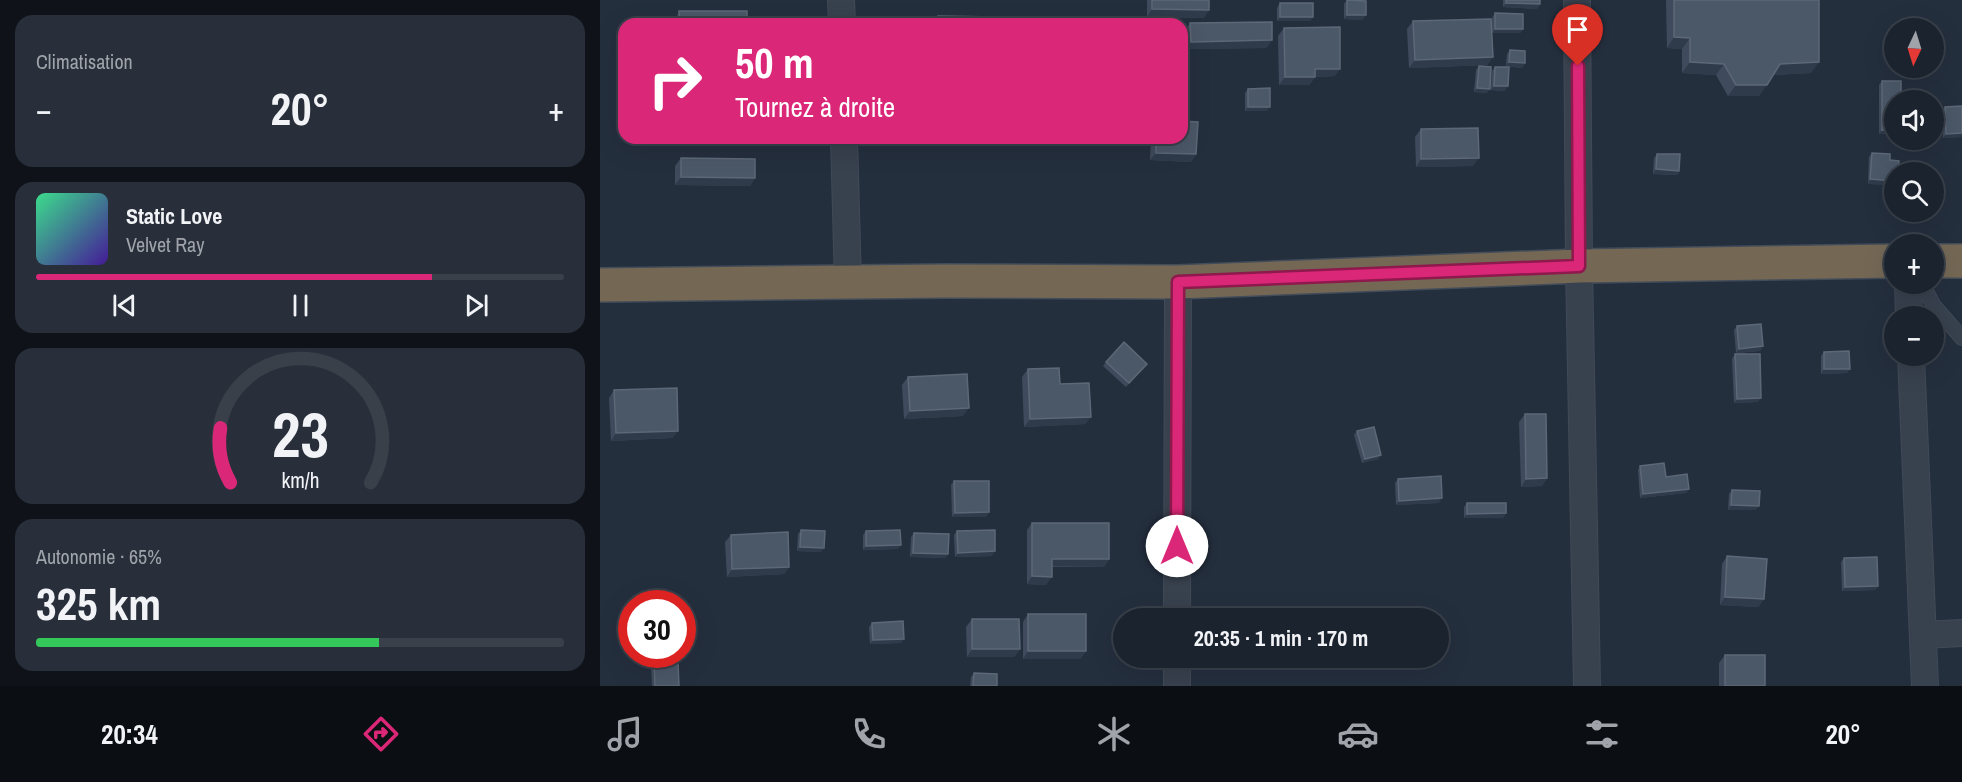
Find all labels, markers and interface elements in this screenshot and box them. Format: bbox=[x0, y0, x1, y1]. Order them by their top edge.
pin bbox=[1552, 4, 1603, 66]
icon: arrive bbox=[1561, 13, 1594, 46]
north arrow bbox=[1884, 18, 1944, 78]
map controls bbox=[1884, 18, 1944, 366]
text: 50 m bbox=[735, 35, 814, 91]
icon: right bbox=[636, 42, 714, 120]
text: Climatisation bbox=[36, 48, 133, 75]
text: 20° bbox=[270, 78, 330, 139]
text: − bbox=[36, 87, 52, 131]
text: + bbox=[548, 87, 564, 131]
text: Tournez à droite bbox=[735, 89, 895, 125]
button: sound bbox=[1884, 90, 1944, 150]
button: search bbox=[1884, 162, 1944, 222]
text: Static Love bbox=[126, 201, 222, 231]
text: Velvet Ray bbox=[126, 231, 204, 258]
button: + bbox=[1884, 234, 1944, 294]
icon: previous bbox=[108, 289, 141, 322]
icon: pause bbox=[284, 289, 317, 322]
icon: next bbox=[460, 289, 493, 322]
button: − bbox=[1884, 306, 1944, 366]
text: 23 bbox=[272, 393, 328, 477]
text: km/h bbox=[281, 467, 319, 496]
position arrow bbox=[1145, 514, 1209, 578]
text: Autonomie · 65% bbox=[36, 543, 162, 570]
text: 325 km bbox=[36, 573, 161, 634]
speed limit sign: 30 bbox=[618, 590, 696, 668]
text: 20:35 · 1 min · 170 m bbox=[1194, 623, 1368, 653]
icon: directions bbox=[360, 713, 402, 755]
icon: music bbox=[604, 713, 646, 755]
icon: phone bbox=[848, 713, 890, 755]
icon: climate bbox=[1093, 713, 1135, 755]
icon: car bbox=[1337, 713, 1379, 755]
icon: filters bbox=[1581, 713, 1623, 755]
text: 20:34 bbox=[101, 716, 158, 752]
text: 20° bbox=[1825, 716, 1861, 752]

